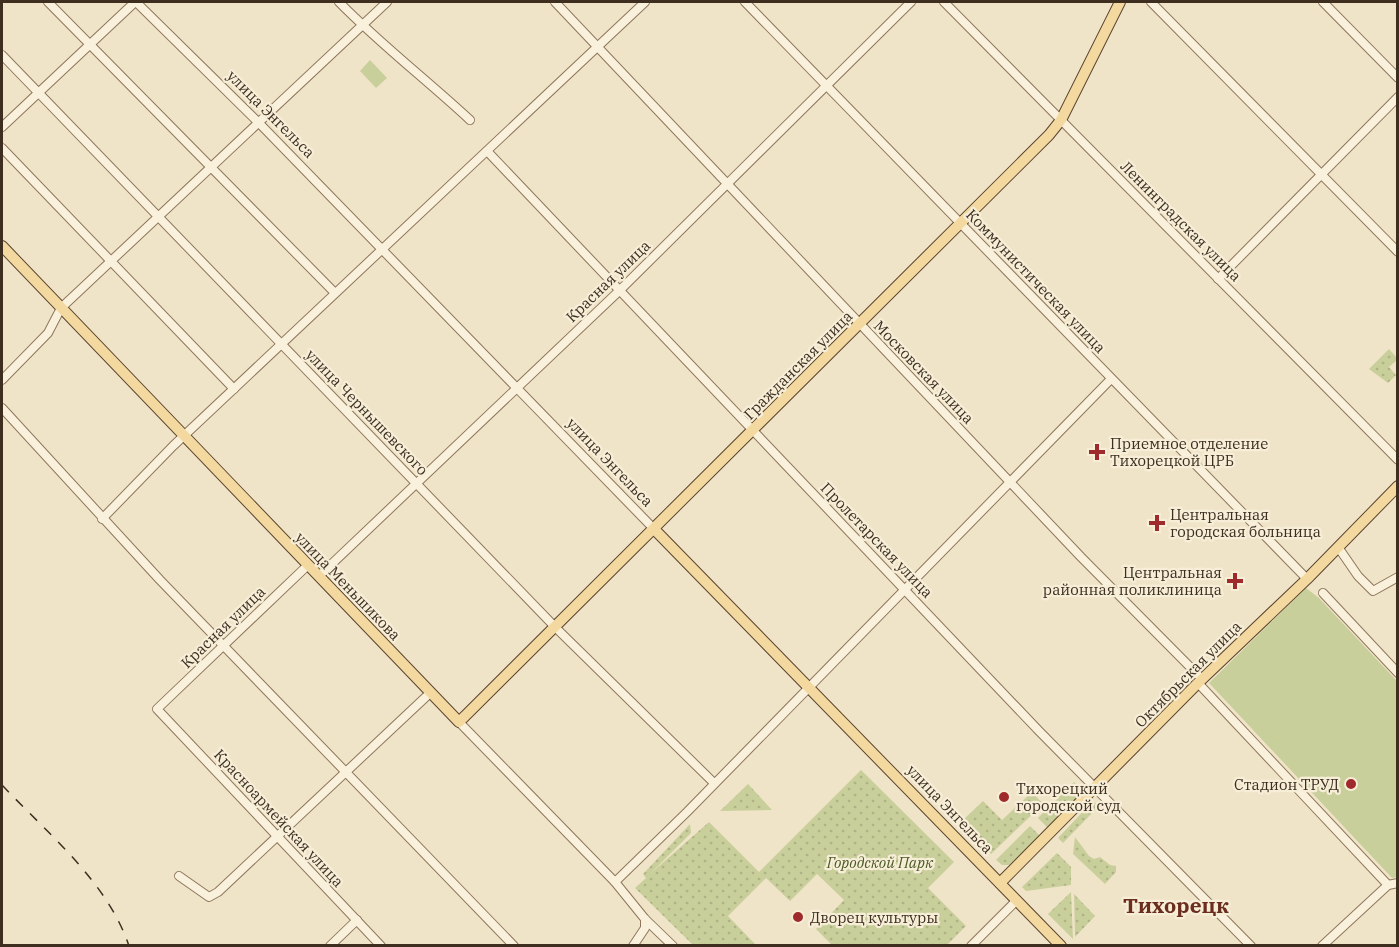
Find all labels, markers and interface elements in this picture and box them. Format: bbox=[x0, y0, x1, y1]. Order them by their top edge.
street label: улица Энгельса bbox=[223, 66, 319, 162]
street label: Ленинградская улица bbox=[1117, 157, 1245, 285]
street label: Коммунистическая улица bbox=[962, 205, 1110, 357]
street label: Красная улица bbox=[562, 236, 654, 326]
street label: Гражданская улица bbox=[740, 307, 856, 423]
street label: Московская улица bbox=[870, 316, 978, 428]
street label: улица Чернышевского bbox=[302, 345, 432, 479]
street label: улица Энгельса bbox=[563, 414, 657, 510]
place label: Приемное отделение Тихорецкой ЦРБ bbox=[1110, 434, 1268, 470]
marker: Приемное отделение Тихорецкой ЦРБ bbox=[1088, 443, 1106, 461]
street label: Пролетарская улица bbox=[817, 478, 937, 602]
place label: Центральная городская больница bbox=[1170, 505, 1321, 541]
marker: Центральная городская больница bbox=[1148, 514, 1166, 532]
street label: улица Меньшикова bbox=[291, 528, 405, 644]
place label: Центральная районная поликлиница bbox=[1043, 563, 1222, 599]
marker: Центральная районная поликлиница bbox=[1226, 572, 1244, 590]
street label: Красная улица bbox=[177, 582, 269, 672]
street label: Октябрьская улица bbox=[1131, 617, 1245, 731]
street label: Красноармейская улица bbox=[210, 745, 348, 891]
street label: улица Энгельса bbox=[903, 761, 997, 857]
place label: Стадион ТРУД bbox=[1234, 775, 1339, 794]
marker: Стадион ТРУД bbox=[1344, 777, 1358, 791]
place label: Тихорецкий городской суд bbox=[1016, 779, 1121, 815]
marker: Тихорецкий городской суд bbox=[997, 790, 1011, 804]
park label: Городской Парк bbox=[826, 853, 934, 872]
district label: Тихорецк bbox=[1123, 891, 1229, 919]
place label: Дворец культуры bbox=[810, 908, 938, 927]
marker: Дворец культуры bbox=[791, 910, 805, 924]

